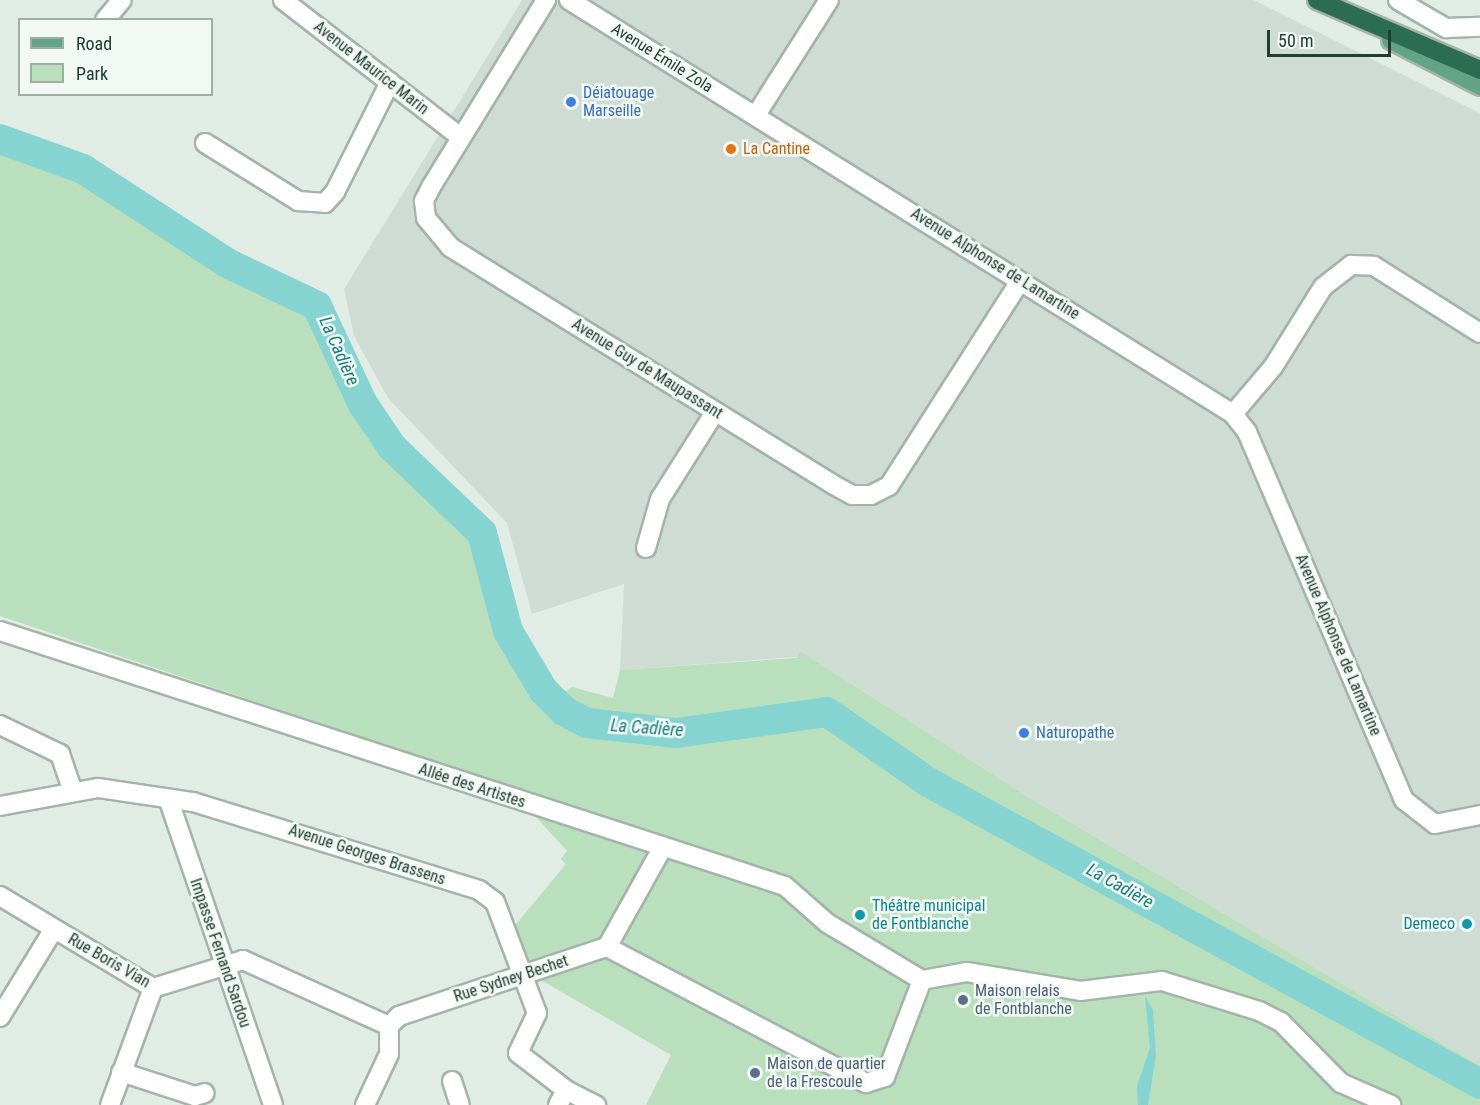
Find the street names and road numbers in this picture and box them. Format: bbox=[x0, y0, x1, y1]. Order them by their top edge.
street label: Avenue Maurice Marin bbox=[310, 17, 432, 119]
street label: Avenue Émile Zola bbox=[608, 19, 716, 97]
street label: Avenue Alphonse de Lamartine bbox=[907, 204, 1083, 324]
street label: Avenue Guy de Maupassant bbox=[568, 315, 726, 423]
street label: Avenue Alphonse de Lamartine bbox=[1291, 551, 1385, 739]
street label: Allée des Artistes bbox=[416, 760, 528, 812]
street label: Avenue Georges Brassens bbox=[286, 821, 448, 889]
street label: Impasse Fernand Sardou bbox=[185, 876, 255, 1030]
street label: Rue Boris Vian bbox=[64, 930, 154, 992]
street label: Rue Sydney Bechet bbox=[451, 951, 571, 1007]

